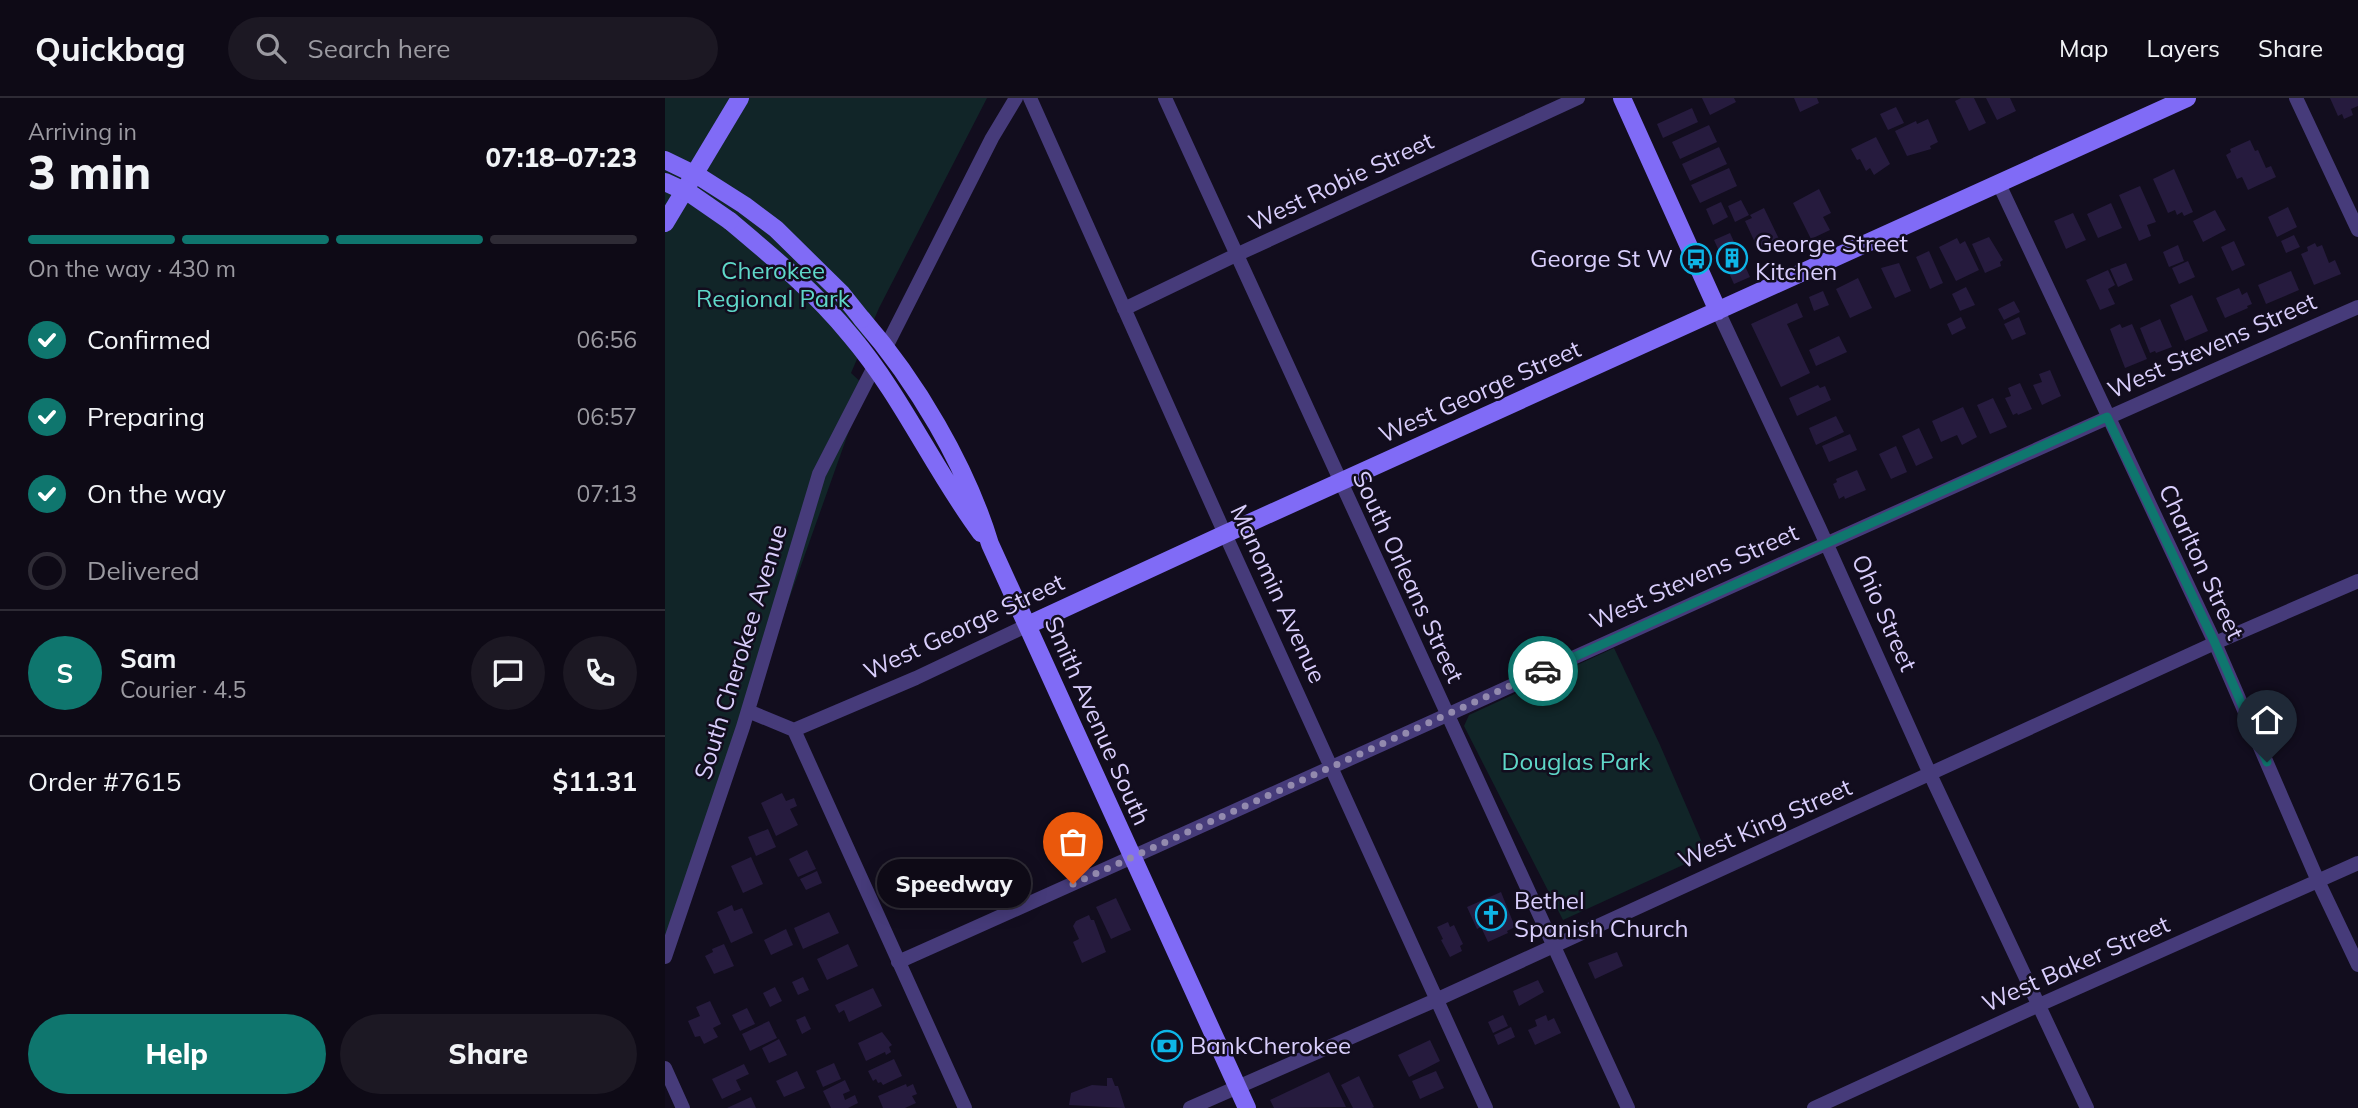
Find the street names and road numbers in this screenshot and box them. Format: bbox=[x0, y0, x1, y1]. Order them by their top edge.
street label: West Robie Street bbox=[1243, 125, 1438, 237]
street label: West Stevens Street bbox=[2103, 286, 2321, 405]
street label: West George Street bbox=[1374, 333, 1585, 449]
street label: South Orleans Street bbox=[1347, 466, 1471, 687]
street label: Charlton Street bbox=[2153, 479, 2251, 644]
street label: Manomin Avenue bbox=[1224, 500, 1333, 688]
street label: West Stevens Street bbox=[1585, 517, 1803, 636]
street label: South Cherokee Avenue bbox=[687, 521, 793, 783]
street label: Ohio Street bbox=[1846, 550, 1924, 676]
street label: West George Street bbox=[859, 566, 1069, 686]
street label: Smith Avenue South bbox=[1038, 612, 1157, 830]
street label: West King Street bbox=[1673, 771, 1856, 875]
street label: West Baker Street bbox=[1977, 908, 2174, 1018]

